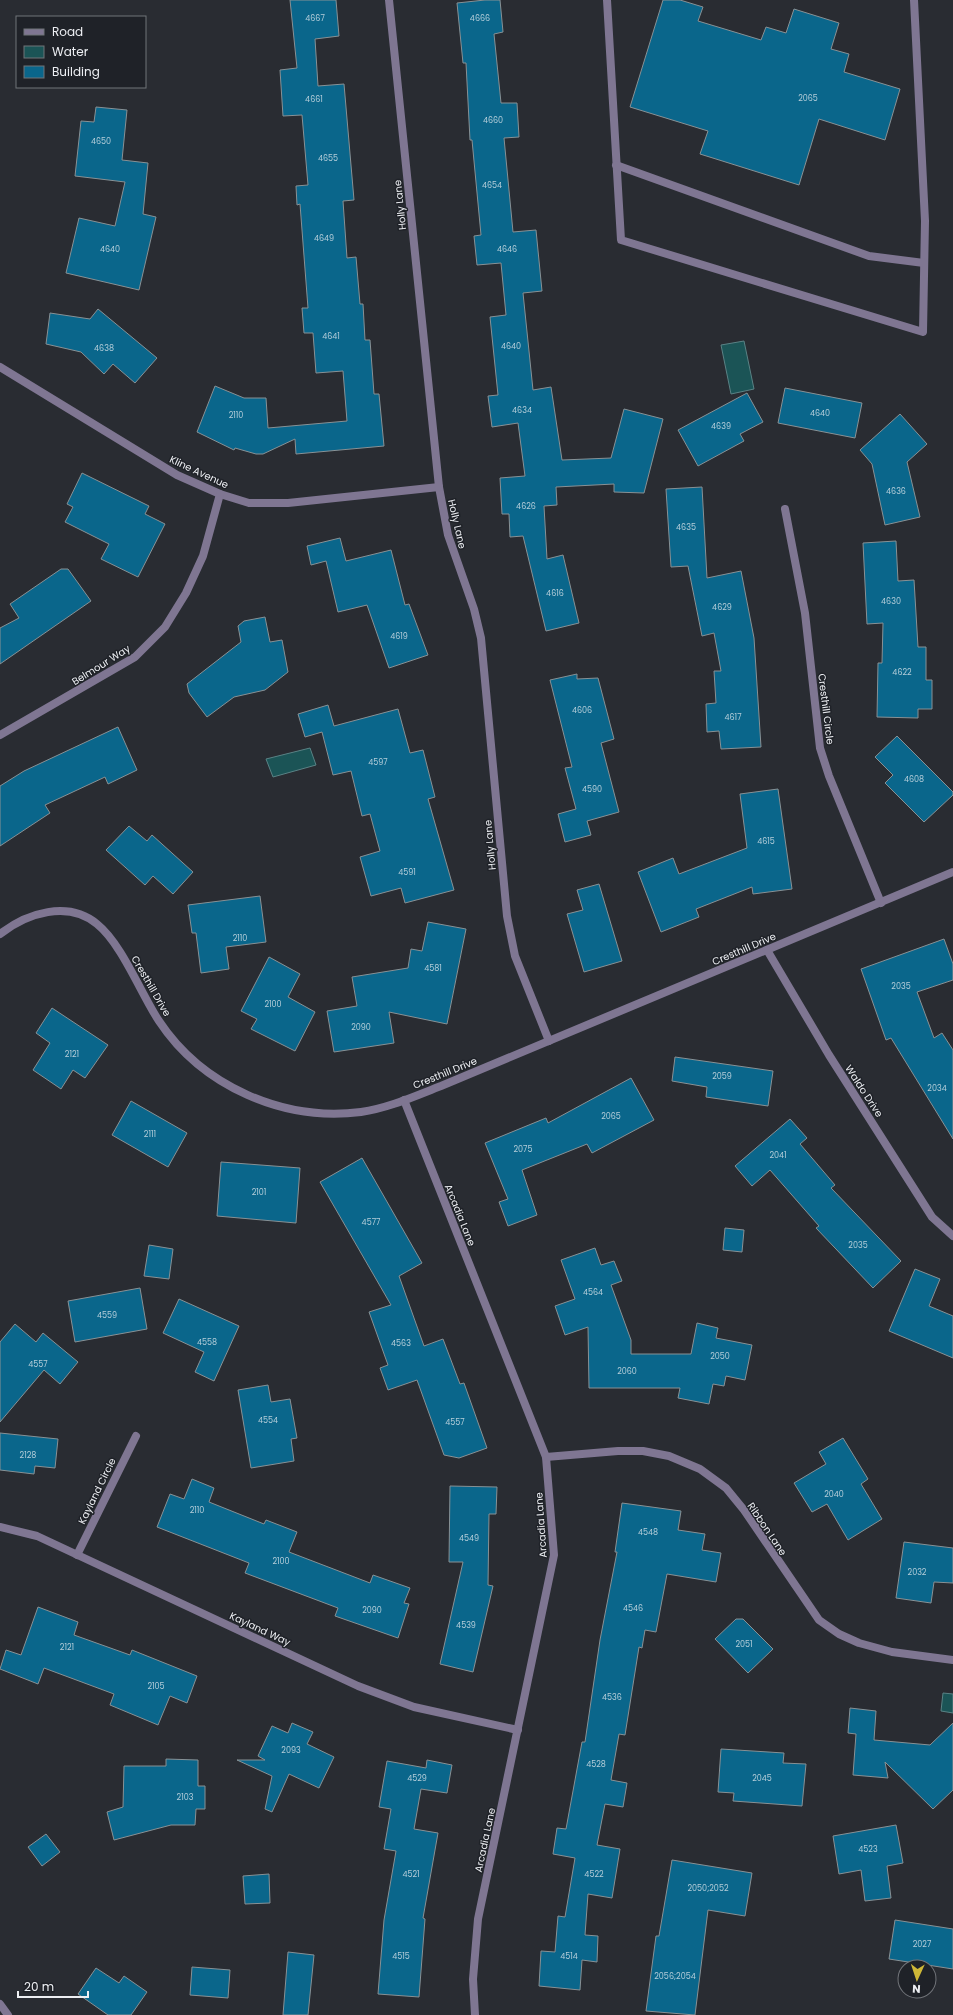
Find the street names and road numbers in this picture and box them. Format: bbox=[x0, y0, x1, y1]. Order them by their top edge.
street label: Holly Lane bbox=[390, 179, 410, 231]
street label: Kline Avenue bbox=[167, 452, 231, 492]
street label: Holly Lane bbox=[444, 498, 470, 550]
street label: Belmour Way bbox=[69, 641, 133, 689]
street label: Cresthill Circle bbox=[814, 673, 838, 745]
street label: Holly Lane bbox=[480, 819, 500, 871]
street label: Cresthill Drive bbox=[710, 929, 778, 969]
street label: Cresthill Drive bbox=[127, 953, 175, 1019]
street label: Cresthill Drive bbox=[411, 1053, 479, 1093]
street label: Waldo Drive bbox=[841, 1062, 887, 1120]
street label: Arcadia Lane bbox=[441, 1182, 479, 1248]
street label: Kayland Circle bbox=[74, 1455, 120, 1527]
street label: Arcadia Lane bbox=[531, 1492, 551, 1558]
street label: Ribbon Lane bbox=[744, 1499, 790, 1559]
street label: Kayland Way bbox=[227, 1608, 293, 1650]
street label: Arcadia Lane bbox=[471, 1806, 499, 1874]

